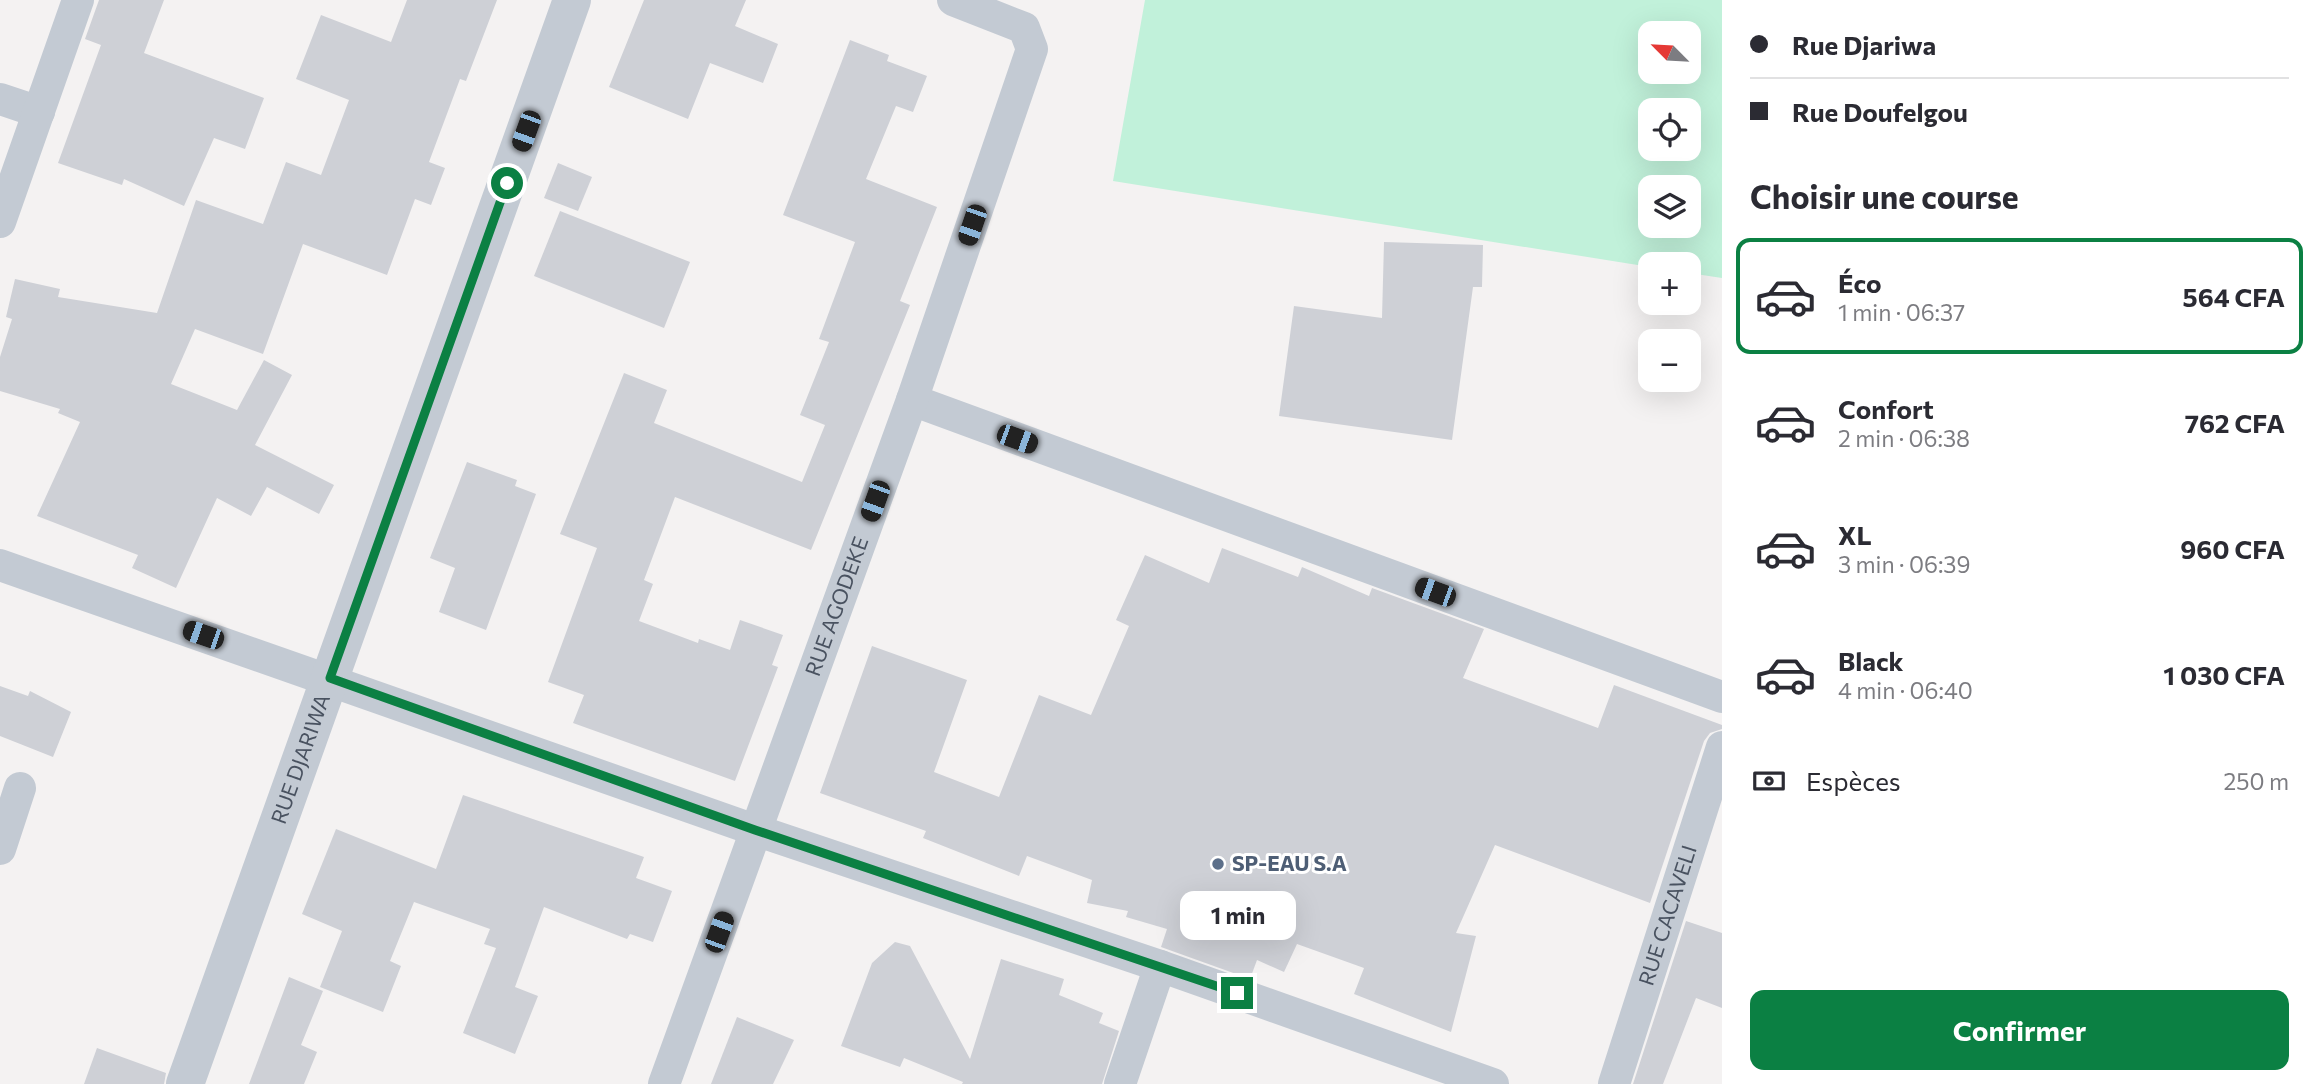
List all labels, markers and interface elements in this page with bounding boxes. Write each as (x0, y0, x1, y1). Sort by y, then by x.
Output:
north arrow (1638, 21, 1701, 84)
map controls (1638, 21, 1701, 392)
text: Rue Djariwa (1792, 29, 1936, 60)
text: Rue Doufelgou (1792, 96, 1968, 127)
button: locate (1638, 98, 1701, 161)
car (509, 108, 544, 154)
route start (491, 167, 523, 199)
button: layers (1638, 175, 1701, 238)
text: Choisir une course (1750, 176, 2019, 216)
car (956, 202, 989, 248)
button: + (1638, 252, 1701, 315)
icon: car (1754, 265, 1817, 328)
text: Éco (1838, 267, 1882, 298)
text: 564 CFA (2182, 281, 2285, 312)
text: 1 min · 06:37 (1838, 298, 1965, 326)
button: − (1638, 329, 1701, 392)
icon: car (1754, 391, 1817, 454)
text: Confort (1838, 393, 1934, 424)
text: 762 CFA (2185, 407, 2285, 438)
car (994, 422, 1041, 456)
text: 2 min · 06:38 (1838, 424, 1970, 452)
car (858, 478, 893, 524)
icon: car (1754, 517, 1817, 580)
text: XL (1838, 519, 1872, 550)
street label: RUE AGODEKE (799, 533, 872, 679)
text: 960 CFA (2180, 533, 2285, 564)
text: 3 min · 06:39 (1838, 550, 1970, 578)
car (1412, 575, 1459, 609)
car (180, 618, 227, 652)
icon: car (1754, 643, 1817, 706)
text: Black (1838, 645, 1904, 676)
text: 1 030 CFA (2163, 659, 2285, 690)
text: 4 min · 06:40 (1838, 676, 1973, 704)
street label: RUE DJARIWA (265, 690, 334, 827)
icon: cash (1750, 762, 1788, 800)
text: Espèces (1806, 765, 1901, 796)
text: 250 m (2224, 767, 2289, 795)
street label: RUE CACAVELI (1632, 842, 1701, 988)
place label: SP-EAU S.A (1232, 850, 1347, 875)
marker: SP-EAU S.A (1210, 856, 1226, 872)
callout: 1 min (1179, 892, 1295, 940)
text: 1 min (1211, 901, 1265, 929)
car (702, 909, 737, 955)
route end (1221, 977, 1253, 1009)
button: Confirmer (1750, 990, 2289, 1070)

